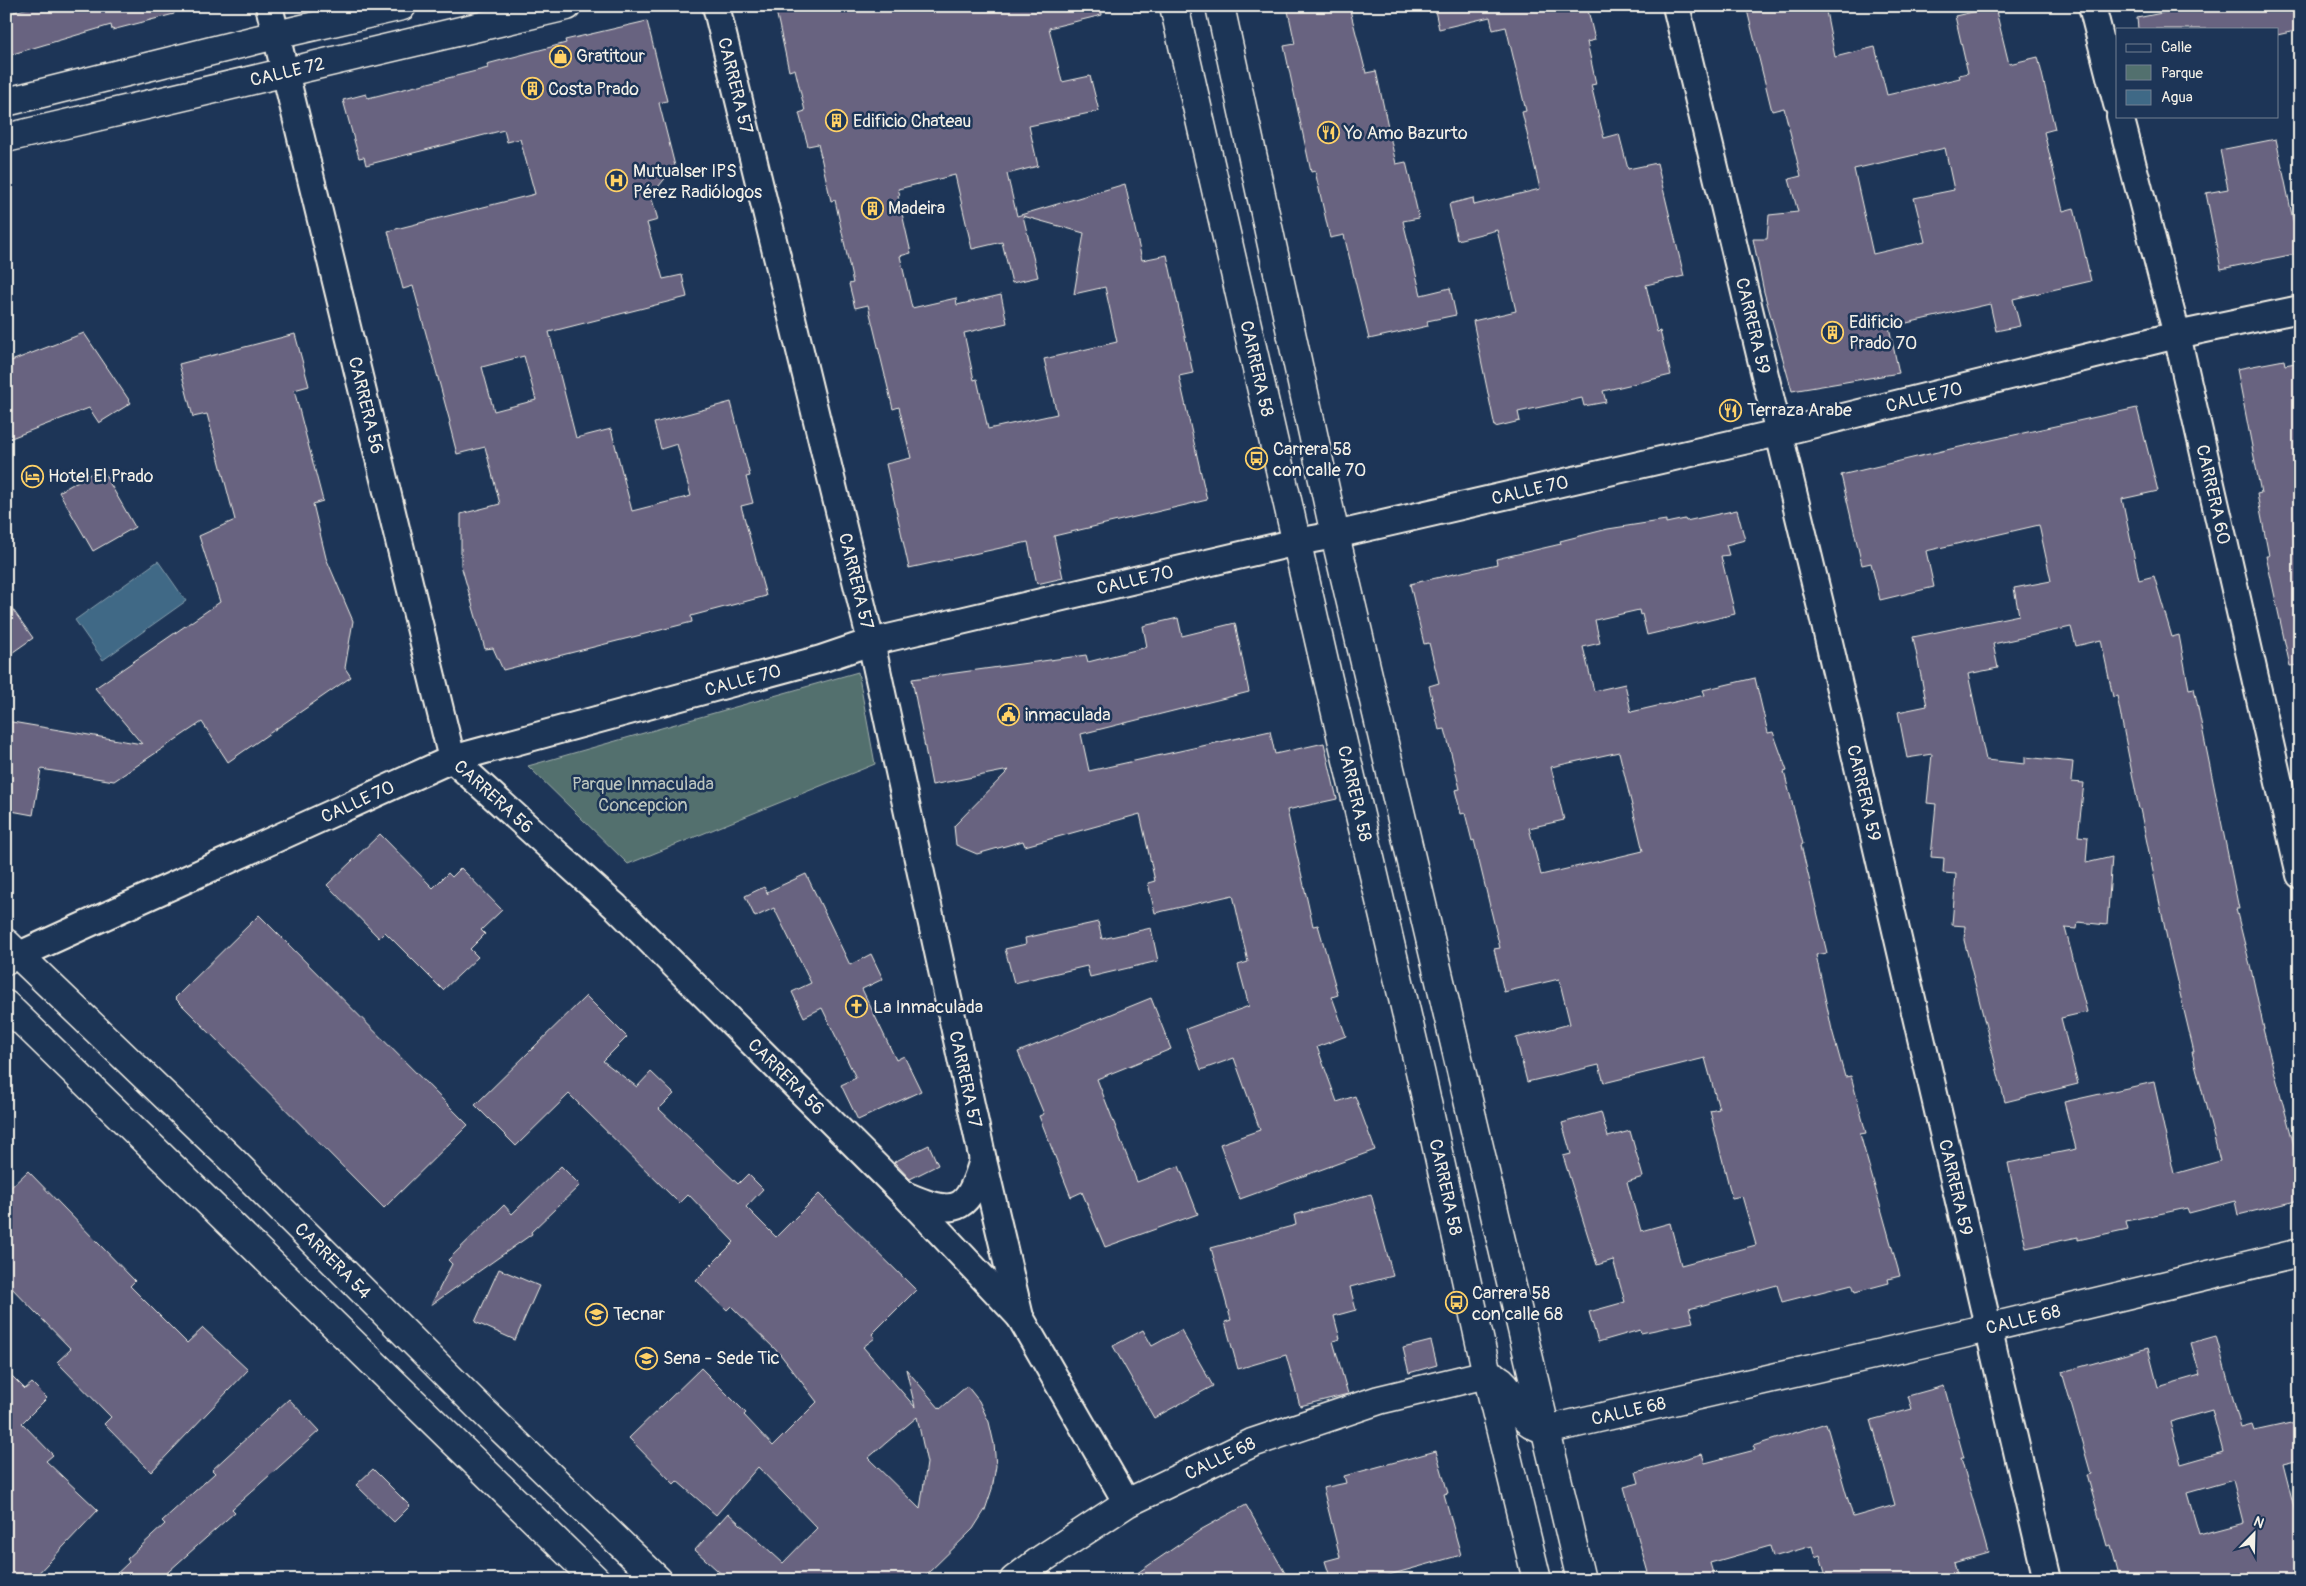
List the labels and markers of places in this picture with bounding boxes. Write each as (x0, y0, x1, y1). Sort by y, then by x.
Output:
shop icon: Gratitour (548, 44, 572, 68)
place label: Gratitour (576, 45, 646, 68)
building icon: Costa Prado (520, 77, 544, 101)
place label: Costa Prado (548, 78, 639, 101)
building icon: Edificio Chateau (825, 109, 849, 133)
place label: Edificio Chateau (853, 110, 971, 133)
restaurant icon: Yo Amo Bazurto (1316, 121, 1340, 145)
place label: Yo Amo Bazurto (1343, 122, 1468, 145)
place label: Mutualser IPS Pérez Radiólogos (633, 160, 762, 204)
hospital icon: Mutualser IPS Pérez Radiólogos (605, 169, 629, 193)
building icon: Madeira (860, 196, 884, 220)
place label: Madeira (888, 197, 945, 220)
place label: Edificio Prado 70 (1849, 311, 1917, 355)
building icon: Edificio Prado 70 (1821, 320, 1845, 344)
restaurant icon: Terraza Arabe (1719, 398, 1743, 422)
place label: Terraza Arabe (1747, 399, 1852, 422)
place label: Carrera 58 con calle 70 (1273, 438, 1366, 482)
bus stop icon: Carrera 58 con calle 70 (1245, 447, 1269, 471)
hotel icon: Hotel El Prado (20, 464, 44, 488)
place label: Hotel El Prado (48, 465, 154, 488)
public building icon: inmaculada (997, 703, 1021, 727)
place label: inmaculada (1025, 704, 1111, 727)
church icon: La Inmaculada (845, 995, 869, 1019)
place label: La Inmaculada (873, 996, 983, 1019)
place label: Carrera 58 con calle 68 (1472, 1282, 1563, 1326)
bus stop icon: Carrera 58 con calle 68 (1444, 1291, 1468, 1315)
school or university icon: Tecnar (585, 1302, 609, 1326)
place label: Tecnar (613, 1303, 665, 1326)
school or university icon: Sena - Sede Tic (635, 1346, 659, 1370)
place label: Sena - Sede Tic (663, 1347, 780, 1370)

